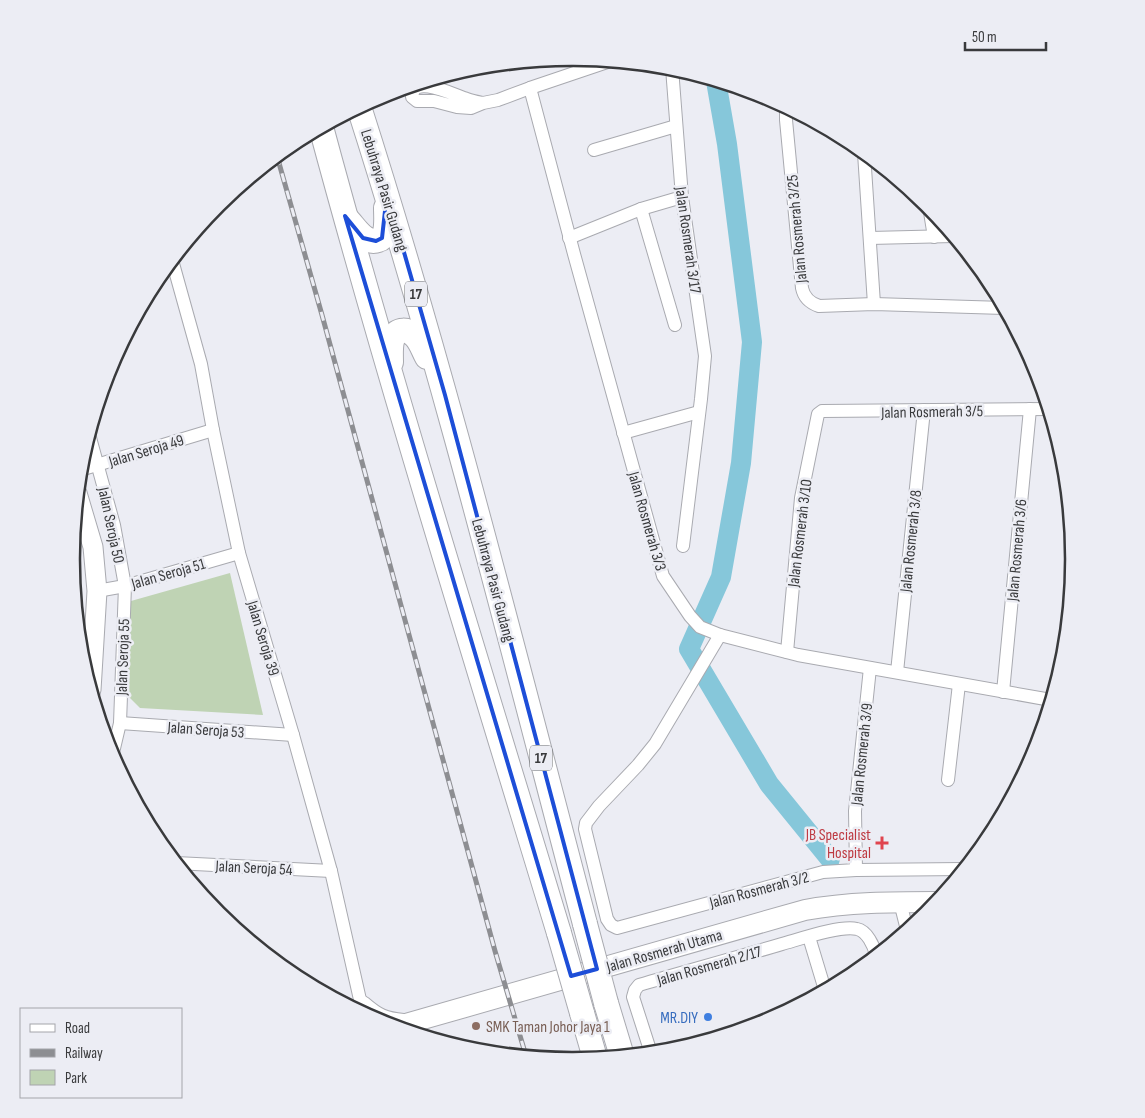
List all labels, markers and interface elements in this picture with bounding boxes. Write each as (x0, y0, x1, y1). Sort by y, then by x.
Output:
scale bar (965, 20, 1046, 52)
text: 50 m (972, 28, 997, 47)
street label: Lebuhraya Pasir Gudang (356, 127, 411, 254)
street label: Jalan Rosmerah 3/25 (783, 174, 812, 285)
street label: Jalan Rosmerah 3/17 (670, 185, 704, 295)
road number: 17 (405, 282, 427, 306)
street label: Jalan Rosmerah 3/5 (880, 402, 983, 423)
street label: Jalan Seroja 49 (106, 431, 186, 472)
street label: Jalan Rosmerah 3/3 (623, 469, 670, 573)
street label: Jalan Rosmerah 3/10 (784, 478, 817, 589)
street label: Jalan Seroja 50 (93, 485, 128, 565)
street label: Jalan Rosmerah 3/8 (897, 489, 926, 594)
street label: Jalan Rosmerah 3/6 (1003, 498, 1031, 603)
street label: Lebuhraya Pasir Gudang (467, 517, 518, 644)
street label: Jalan Seroja 51 (128, 555, 208, 594)
street label: Jalan Seroja 39 (242, 598, 283, 678)
street label: Jalan Seroja 55 (113, 618, 134, 697)
street label: Jalan Rosmerah 3/9 (848, 702, 877, 807)
street label: Jalan Seroja 53 (166, 718, 245, 743)
road number: 17 (530, 746, 552, 770)
place label: JB Specialist Hospital (805, 826, 871, 863)
marker: JB Specialist Hospital (875, 836, 889, 850)
street label: Jalan Seroja 54 (214, 857, 293, 880)
street label: Jalan Rosmerah 3/2 (707, 868, 811, 913)
street label: Jalan Rosmerah Utama (603, 926, 724, 977)
street label: Jalan Rosmerah 2/17 (654, 942, 764, 991)
legend (20, 1008, 182, 1098)
place label: MR.DIY (660, 1009, 698, 1028)
marker: MR.DIY (702, 1011, 714, 1023)
place label: SMK Taman Johor Jaya 1 (486, 1018, 610, 1037)
text: Road (65, 1019, 90, 1038)
marker: SMK Taman Johor Jaya 1 (470, 1020, 482, 1032)
text: Railway (65, 1044, 103, 1063)
text: Park (65, 1069, 87, 1088)

